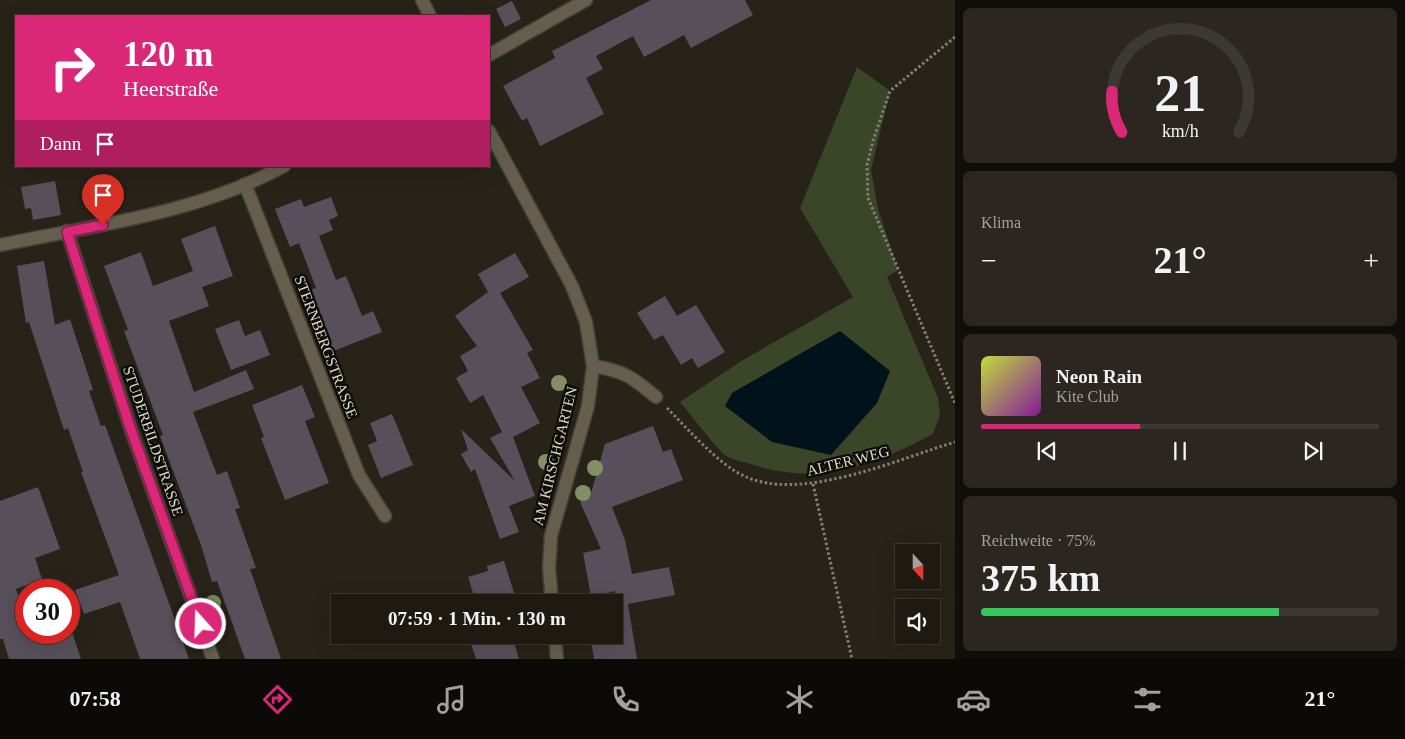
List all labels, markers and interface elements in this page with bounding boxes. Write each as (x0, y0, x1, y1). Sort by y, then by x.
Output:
icon: right (40, 35, 105, 100)
text: 120 m (123, 35, 213, 74)
text: 21 (1154, 65, 1206, 122)
text: Heerstraße (123, 76, 218, 101)
text: km/h (1162, 121, 1198, 141)
icon: arrive (91, 130, 119, 158)
text: Dann (40, 133, 81, 154)
pin (82, 174, 124, 225)
icon: arrive (89, 181, 117, 209)
text: Klima (981, 214, 1021, 231)
text: 21° (1153, 239, 1207, 281)
text: − (981, 245, 997, 276)
text: + (1363, 245, 1379, 276)
street label: STERNBERGSTRASSE (291, 273, 361, 421)
street label: STUDERBILDSTRASSE (120, 364, 186, 518)
text: Neon Rain (1056, 366, 1142, 387)
street label: AM KIRSCHGARTEN (530, 385, 580, 527)
text: Kite Club (1056, 388, 1119, 405)
icon: previous (1033, 437, 1061, 465)
icon: pause (1166, 437, 1194, 465)
icon: next (1299, 437, 1327, 465)
street label: ALTER WEG (805, 443, 891, 479)
text: Reichweite · 75% (981, 532, 1096, 549)
north arrow (895, 544, 940, 589)
map controls (895, 544, 940, 644)
text: 375 km (981, 557, 1100, 599)
speed limit sign: 30 (15, 579, 80, 644)
position arrow (174, 597, 226, 649)
button: sound (895, 599, 940, 644)
text: 07:59 · 1 Min. · 130 m (388, 608, 566, 629)
icon: directions (260, 682, 295, 717)
icon: music (434, 682, 469, 717)
icon: phone (608, 682, 643, 717)
icon: climate (782, 682, 817, 717)
icon: car (956, 682, 991, 717)
icon: filters (1130, 682, 1165, 717)
text: 07:58 (70, 686, 121, 711)
text: 21° (1305, 686, 1335, 711)

